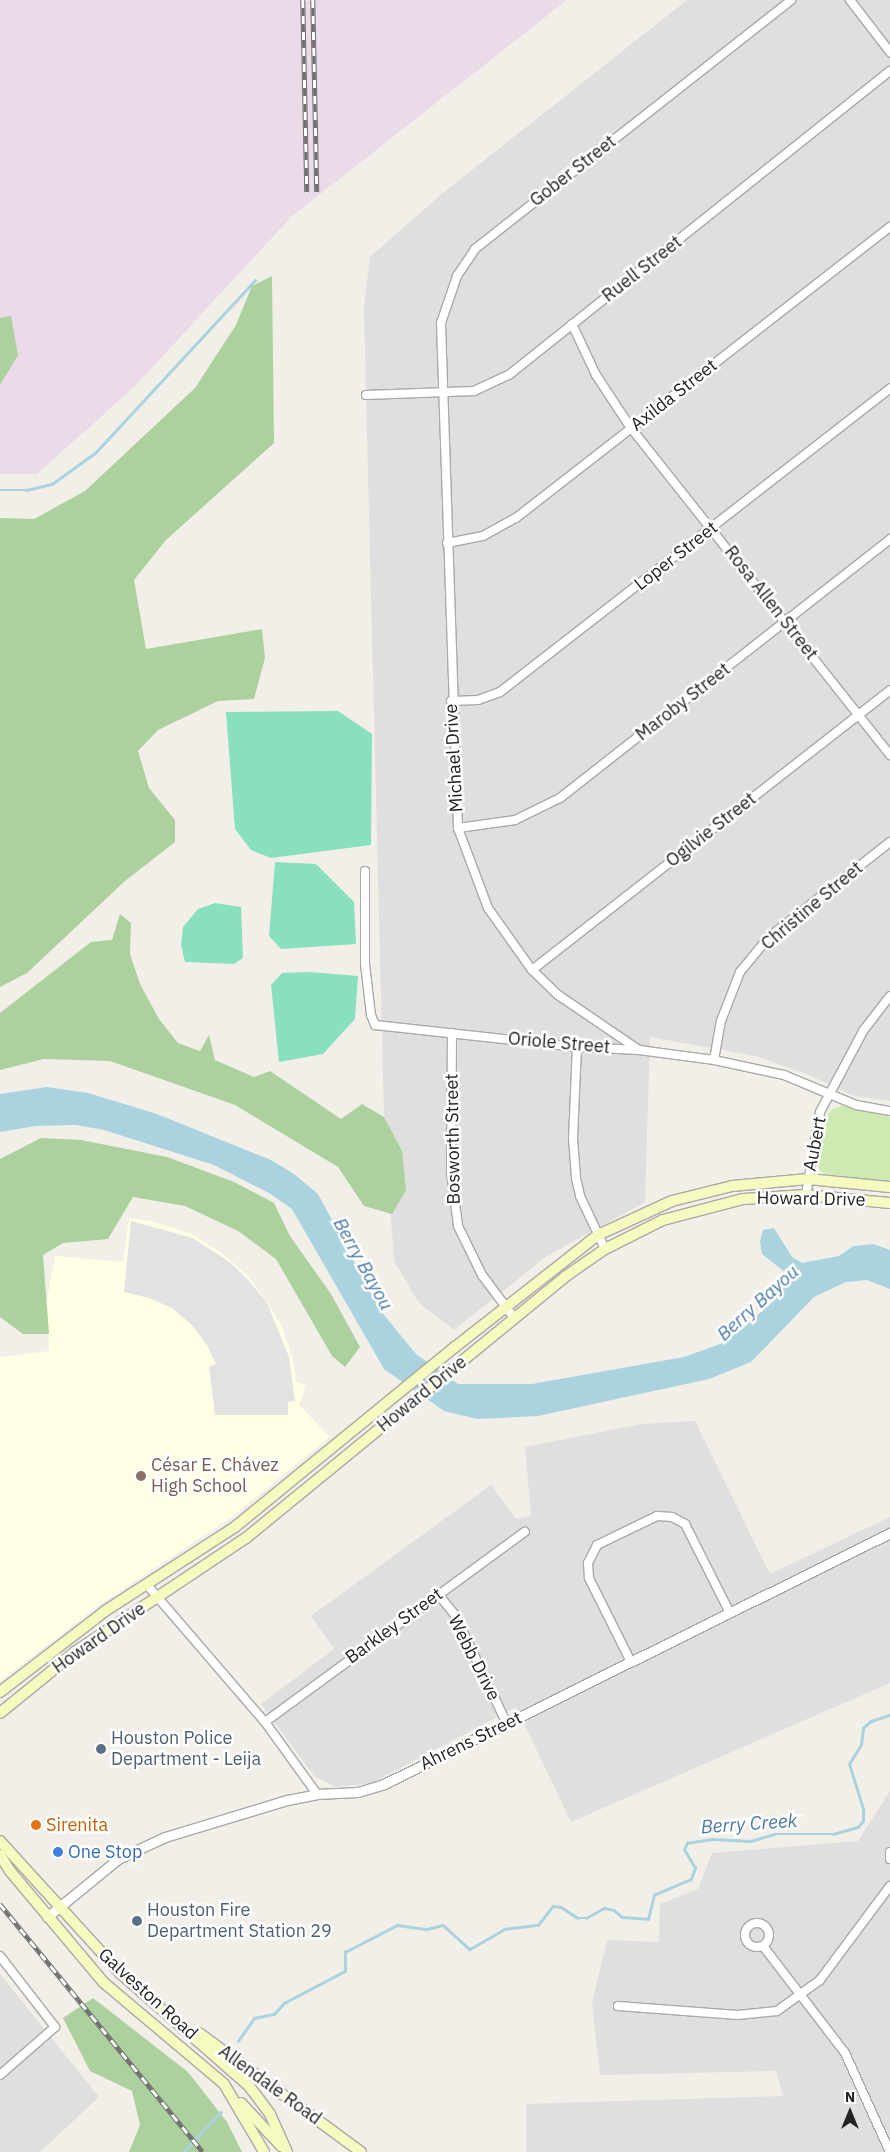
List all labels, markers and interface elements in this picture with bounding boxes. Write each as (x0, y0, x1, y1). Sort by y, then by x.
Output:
street label: Gober Street (526, 131, 620, 211)
street label: Ruell Street (598, 231, 686, 307)
street label: Axilda Street (626, 355, 722, 435)
street label: Loper Street (630, 517, 722, 595)
street label: Rosa Allen Street (720, 542, 822, 664)
street label: Maroby Street (632, 658, 734, 746)
street label: Michael Drive (440, 703, 468, 813)
street label: Ogilvie Street (662, 788, 760, 872)
street label: Christine Street (757, 857, 867, 955)
street label: Oriole Street (507, 1028, 611, 1058)
street label: Bosworth Street (441, 1073, 465, 1205)
street label: Aubert (799, 1115, 831, 1173)
street label: Howard Drive (756, 1187, 866, 1211)
water label: Berry Bayou (328, 1214, 398, 1314)
water label: Berry Bayou (712, 1260, 804, 1346)
street label: Howard Drive (373, 1351, 471, 1437)
place label: César E. Chávez High School (151, 1455, 279, 1498)
marker: César E. Chávez High School (135, 1470, 147, 1482)
street label: Barkley Street (341, 1584, 447, 1668)
street label: Howard Drive (48, 1598, 150, 1678)
street label: Webb Drive (443, 1612, 505, 1704)
street label: Ahrens Street (416, 1707, 526, 1775)
place label: Houston Police Department - Leija (111, 1728, 261, 1770)
marker: Houston Police Department - Leija (95, 1743, 107, 1755)
water label: Berry Creek (700, 1809, 798, 1839)
place label: Sirenita (46, 1814, 108, 1836)
marker: Sirenita (30, 1819, 42, 1831)
place label: One Stop (68, 1841, 142, 1863)
marker: One Stop (52, 1846, 64, 1858)
place label: Houston Fire Department Station 29 (147, 1900, 332, 1942)
marker: Houston Fire Department Station 29 (131, 1915, 143, 1927)
street label: Galveston Road (94, 1944, 202, 2044)
street label: Allendale Road (214, 2040, 326, 2130)
north arrow (825, 2087, 875, 2137)
text: N (845, 2088, 855, 2106)

